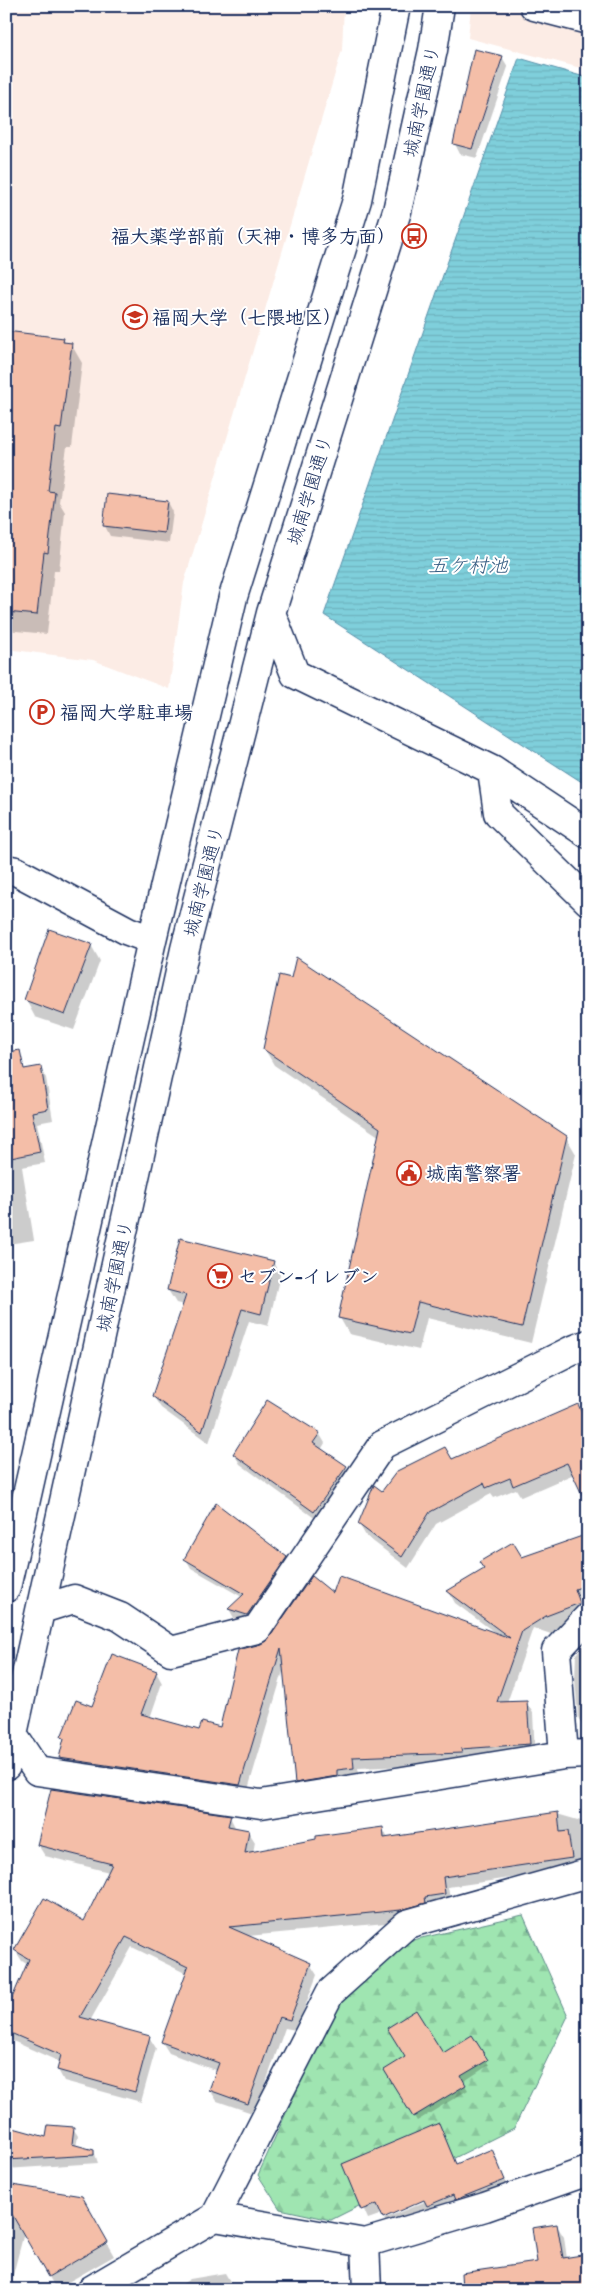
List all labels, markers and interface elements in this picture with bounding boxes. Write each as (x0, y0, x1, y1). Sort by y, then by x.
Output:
street label: 城南学園通り (396, 43, 446, 159)
place label: 福大薬学部前（天神・博多方面） (111, 223, 396, 249)
bus stop icon: 福大薬学部前（天神・博多方面） (401, 223, 427, 249)
school or university icon: 福岡大学（七隈地区） (122, 304, 148, 330)
place label: 福岡大学（七隈地区） (152, 304, 342, 330)
street label: 城南学園通り (280, 432, 338, 548)
water label: 五ケ村池 (428, 551, 509, 578)
parking icon: 福岡大学駐車場 (29, 699, 55, 725)
place label: 福岡大学駐車場 (60, 699, 193, 725)
street label: 城南学園通り (177, 823, 229, 939)
public building icon: 城南警察署 (396, 1160, 422, 1186)
place label: 城南警察署 (426, 1160, 521, 1186)
street label: 城南学園通り (89, 1218, 139, 1334)
supermarket icon: セブン-イレブン (207, 1263, 233, 1289)
place label: セブン-イレブン (238, 1263, 379, 1289)

